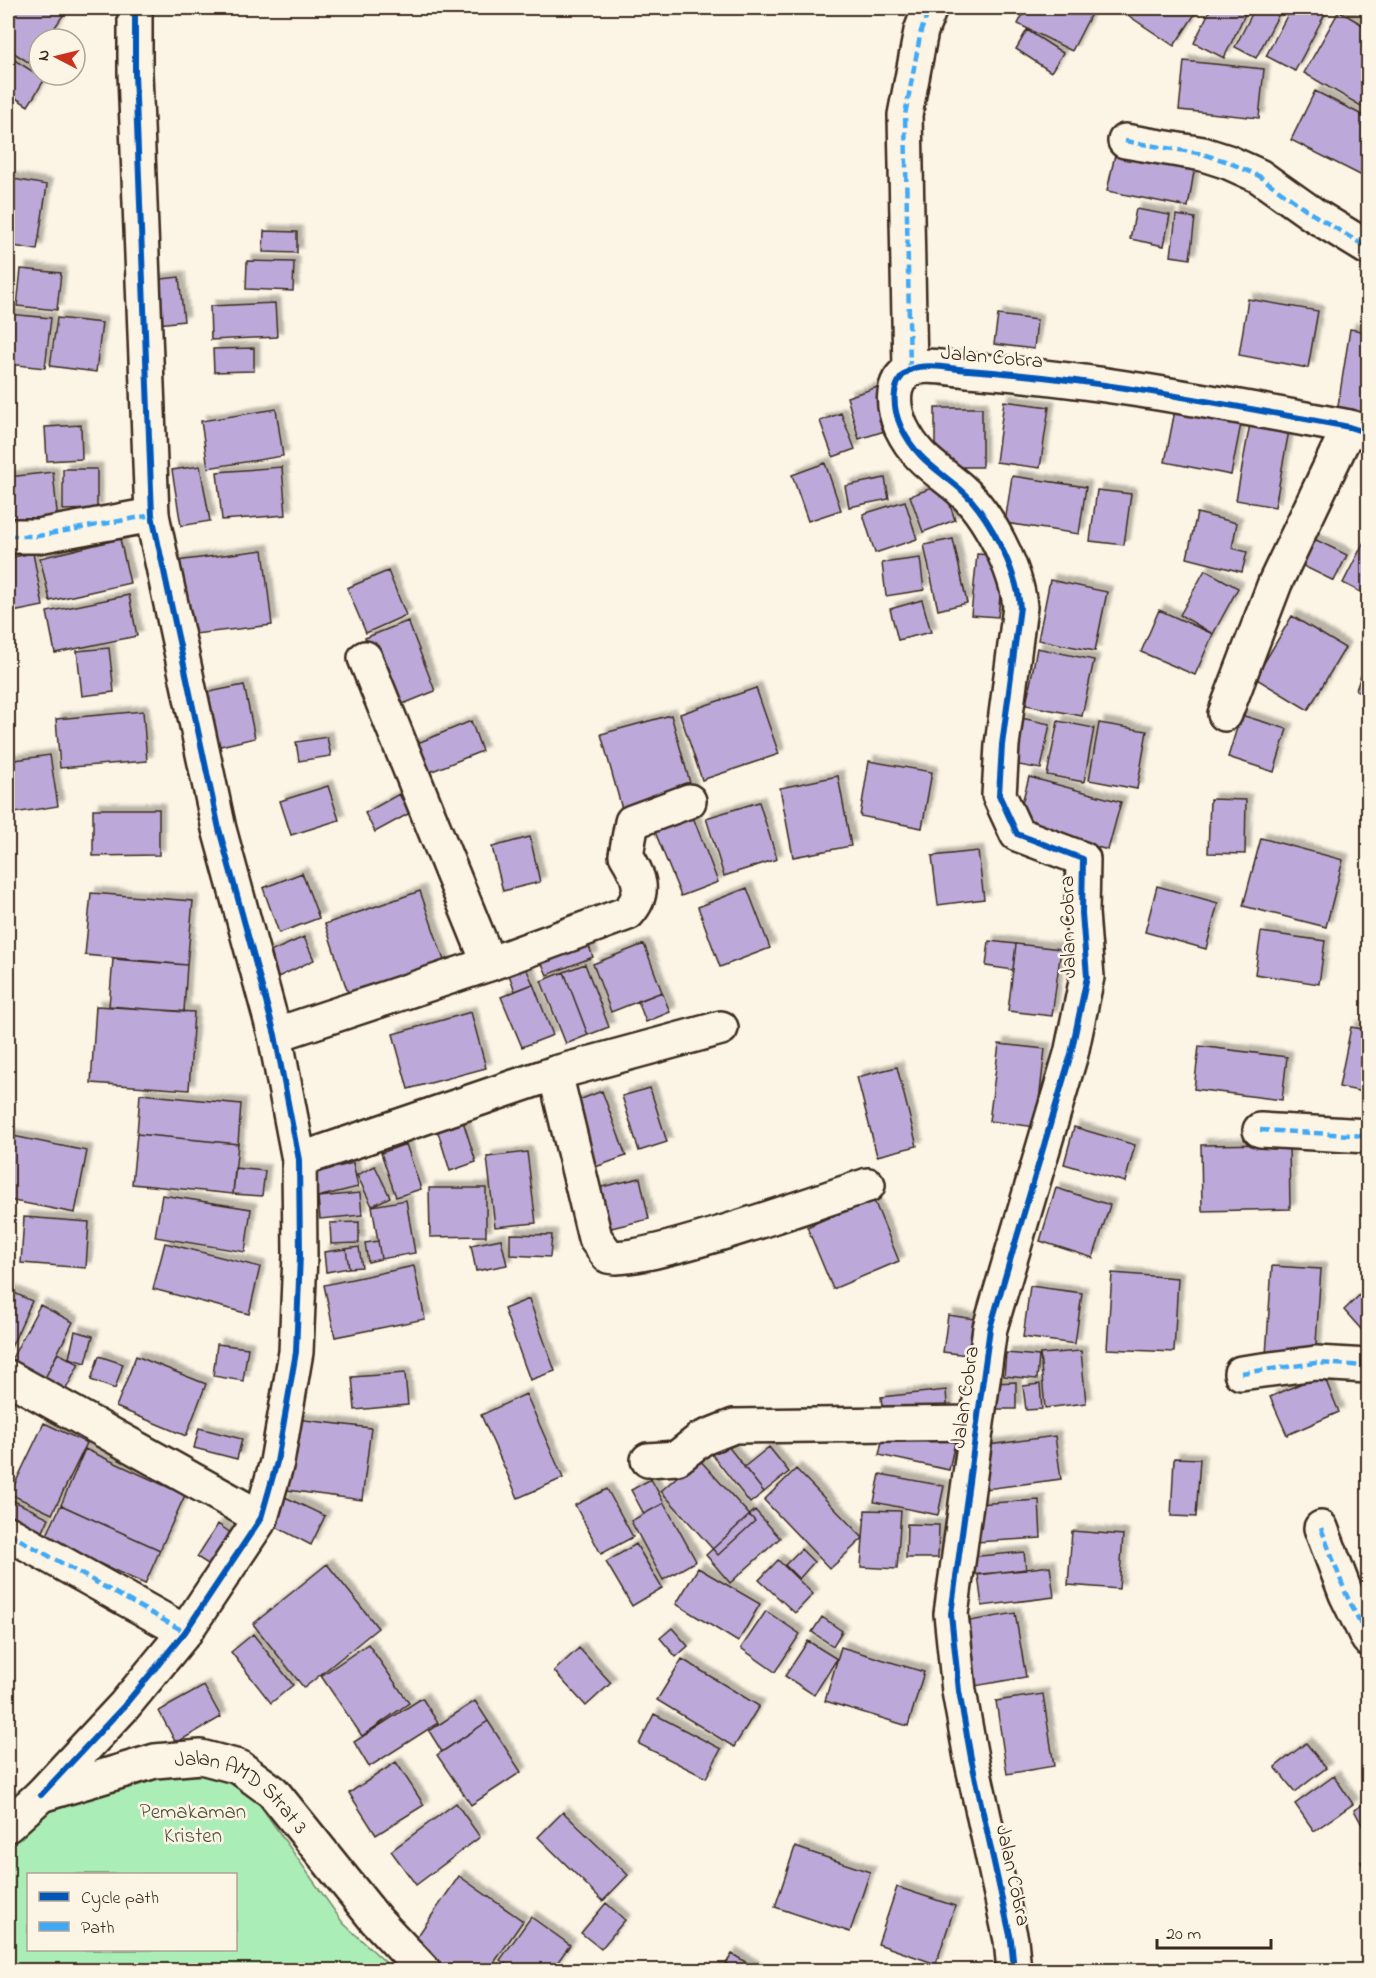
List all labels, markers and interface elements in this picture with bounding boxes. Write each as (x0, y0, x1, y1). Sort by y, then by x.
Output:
north arrow (27, 27, 87, 87)
text: N (32, 48, 57, 62)
street label: Jalan Cobra (939, 339, 1044, 377)
street label: Jalan Cobra (1053, 875, 1085, 979)
street label: Jalan Cobra (944, 1344, 988, 1450)
street label: Jalan AMD Strat 3 (173, 1744, 314, 1841)
park label: Pemakaman Kristen (140, 1798, 246, 1852)
street label: Jalan Cobra (987, 1822, 1037, 1929)
legend (27, 1873, 237, 1951)
text: Cycle path (81, 1886, 159, 1912)
scale bar (1157, 1912, 1271, 1950)
text: Path (81, 1916, 115, 1942)
text: 20 m (1166, 1922, 1201, 1948)

